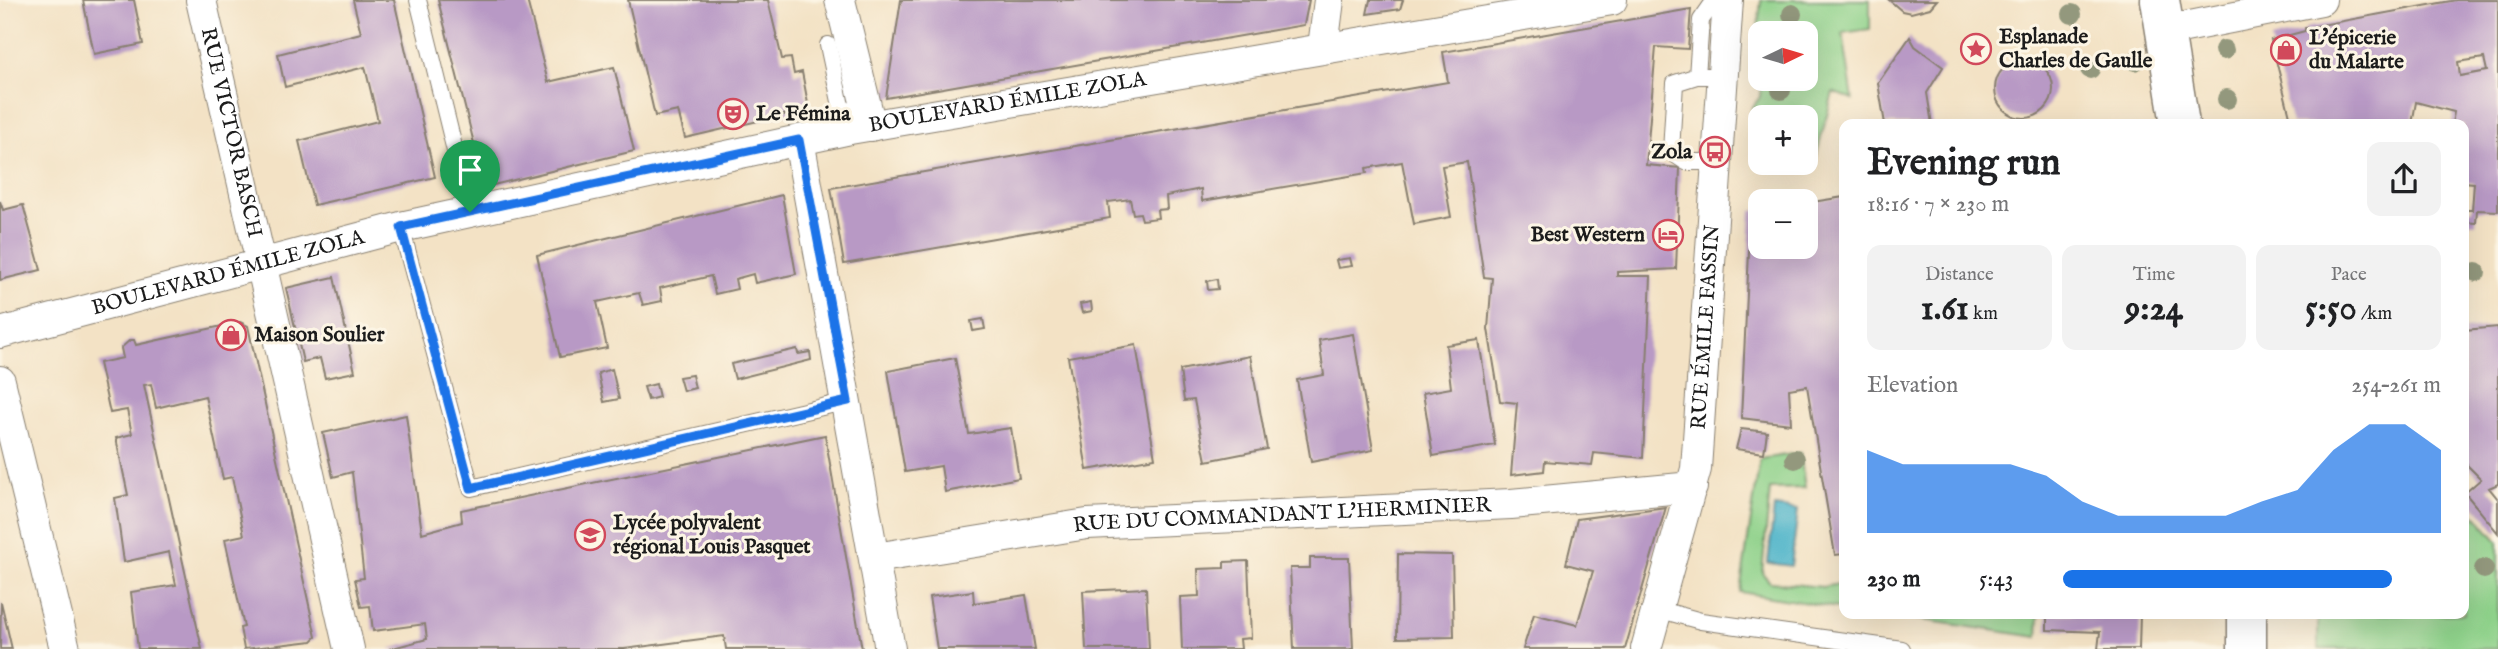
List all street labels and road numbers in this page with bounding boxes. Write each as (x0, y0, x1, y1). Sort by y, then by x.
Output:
street label: RUE VICTOR BASCH (194, 25, 268, 240)
street label: BOULEVARD ÉMILE ZOLA (867, 65, 1149, 139)
street label: BOULEVARD ÉMILE ZOLA (89, 224, 368, 322)
street label: RUE ÉMILE FASSIN (1685, 224, 1726, 430)
street label: RUE DU COMMANDANT L'HERMINIER (1071, 491, 1493, 540)

